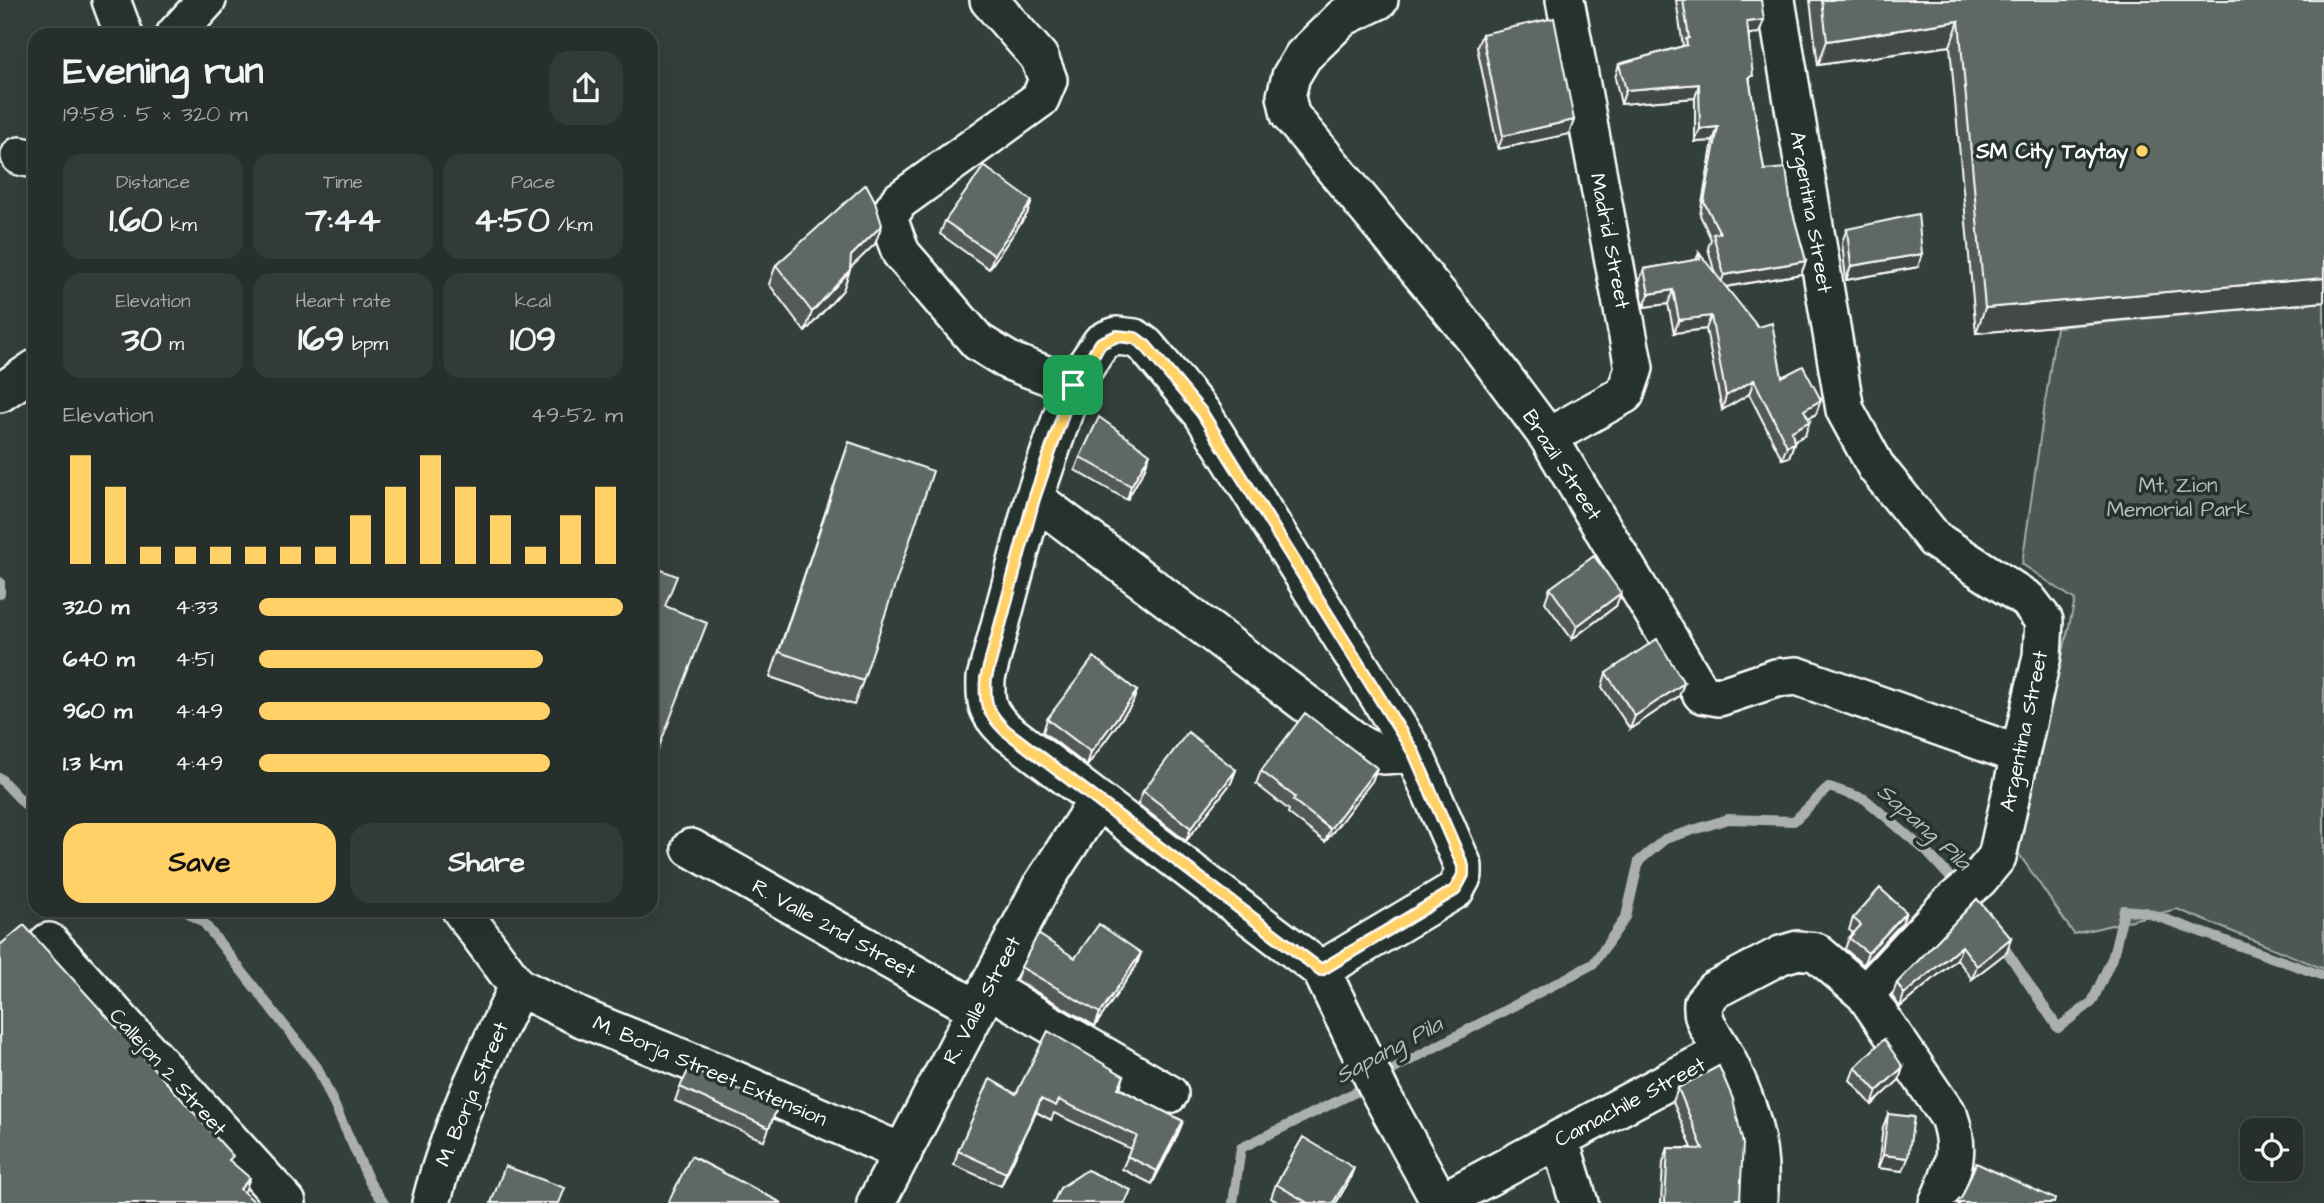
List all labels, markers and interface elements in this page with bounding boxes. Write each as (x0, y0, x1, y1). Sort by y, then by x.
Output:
text: Evening run (63, 46, 264, 98)
button: share (549, 51, 623, 125)
text: 19:58 · 5 × 320 m (63, 98, 248, 130)
street label: Argentina Street (1781, 129, 1840, 296)
place label: SM City Taytay (1975, 137, 2128, 169)
marker: SM City Taytay (2134, 143, 2150, 159)
text: Distance (116, 169, 190, 196)
text: Time (323, 169, 363, 196)
text: Pace (511, 169, 555, 196)
street label: Madrid Street (1583, 171, 1637, 312)
text: 1.60 (109, 196, 163, 245)
text: 7:44 (305, 196, 381, 245)
text: 4:50 (473, 196, 550, 245)
text: km (163, 212, 197, 239)
text: /km (550, 212, 593, 239)
text: Elevation (116, 288, 190, 315)
text: Heart rate (295, 288, 391, 315)
text: kcal (515, 288, 551, 315)
text: 30 (122, 315, 162, 364)
text: 169 (298, 315, 344, 364)
text: 109 (510, 315, 556, 364)
text: m (162, 331, 184, 358)
text: bpm (344, 331, 388, 358)
pin (1043, 355, 1103, 415)
icon: arrive (1054, 366, 1092, 404)
text: Elevation (63, 399, 154, 431)
text: 49–52 m (531, 399, 623, 431)
street label: Brazil Street (1515, 404, 1609, 527)
park label: Mt. Zion Memorial Park (2107, 471, 2249, 524)
text: 320 m (63, 591, 129, 623)
text: 4:33 (175, 591, 218, 623)
text: 640 m (63, 643, 135, 675)
text: 4:51 (175, 643, 214, 675)
street label: Argentina Street (1993, 647, 2057, 815)
text: 960 m (63, 695, 132, 727)
text: 4:49 (175, 695, 223, 727)
text: 1.3 km (63, 747, 122, 779)
text: 4:49 (175, 747, 223, 779)
water label: Sapang Pila (1869, 776, 1979, 880)
button: Save (63, 823, 336, 903)
button: Share (350, 823, 623, 903)
street label: R. Valle 2nd Street (747, 872, 922, 986)
street label: R. Valle Street (936, 930, 1028, 1069)
street label: Callejon 2 Street (103, 1002, 234, 1143)
street label: M. Borja Street Extension (588, 1008, 832, 1134)
water label: Sapang Pila (1330, 1008, 1450, 1092)
street label: M. Borja Street (428, 1017, 516, 1171)
street label: Camachile Street (1549, 1050, 1711, 1154)
map controls (2240, 1118, 2303, 1181)
button: locate (2240, 1118, 2303, 1181)

